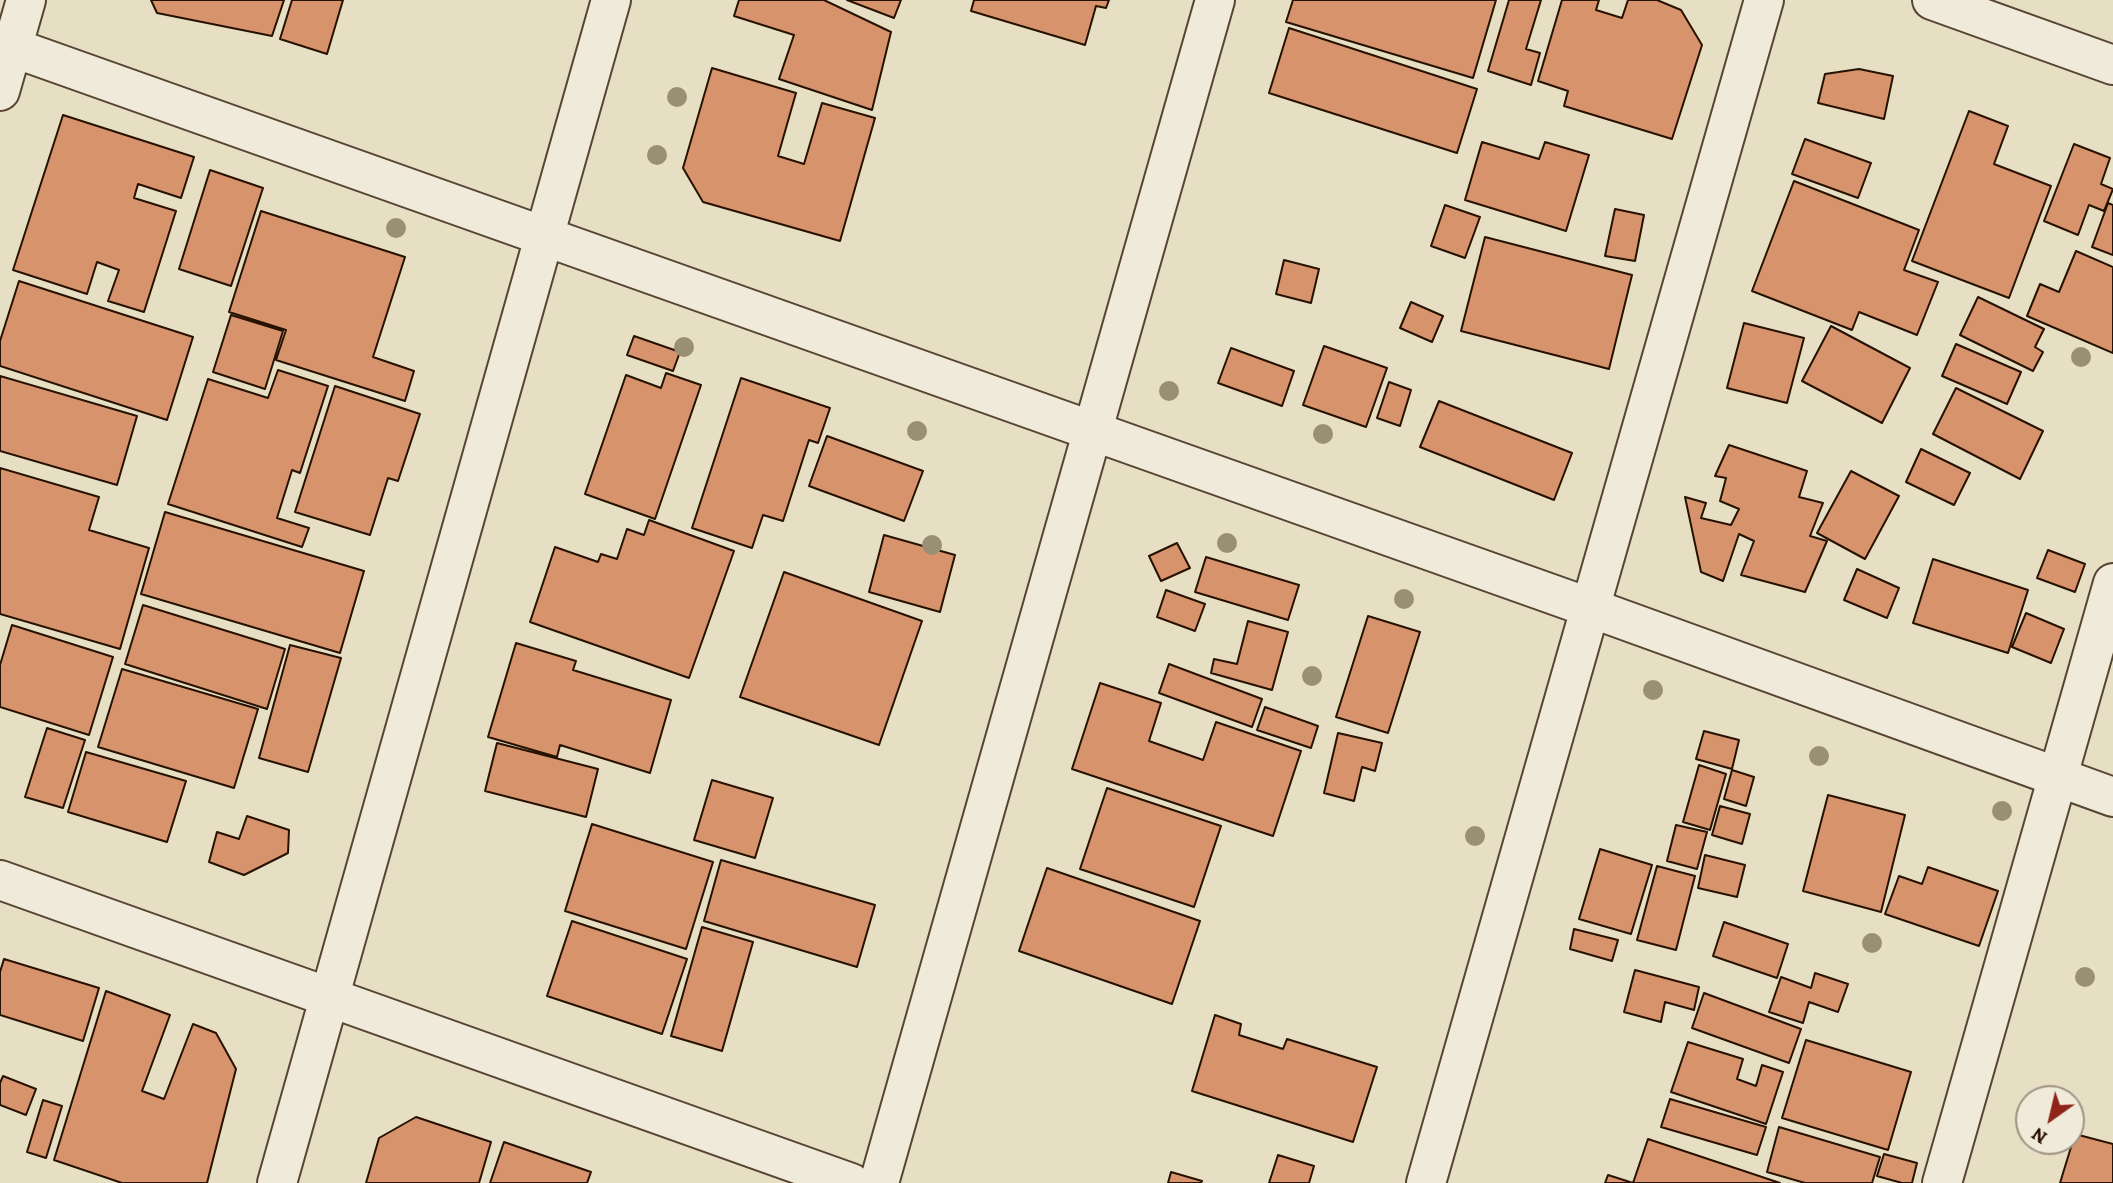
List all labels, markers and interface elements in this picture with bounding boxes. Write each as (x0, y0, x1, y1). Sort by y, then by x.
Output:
north arrow (2015, 1085, 2085, 1155)
text: N (2026, 1121, 2052, 1150)

